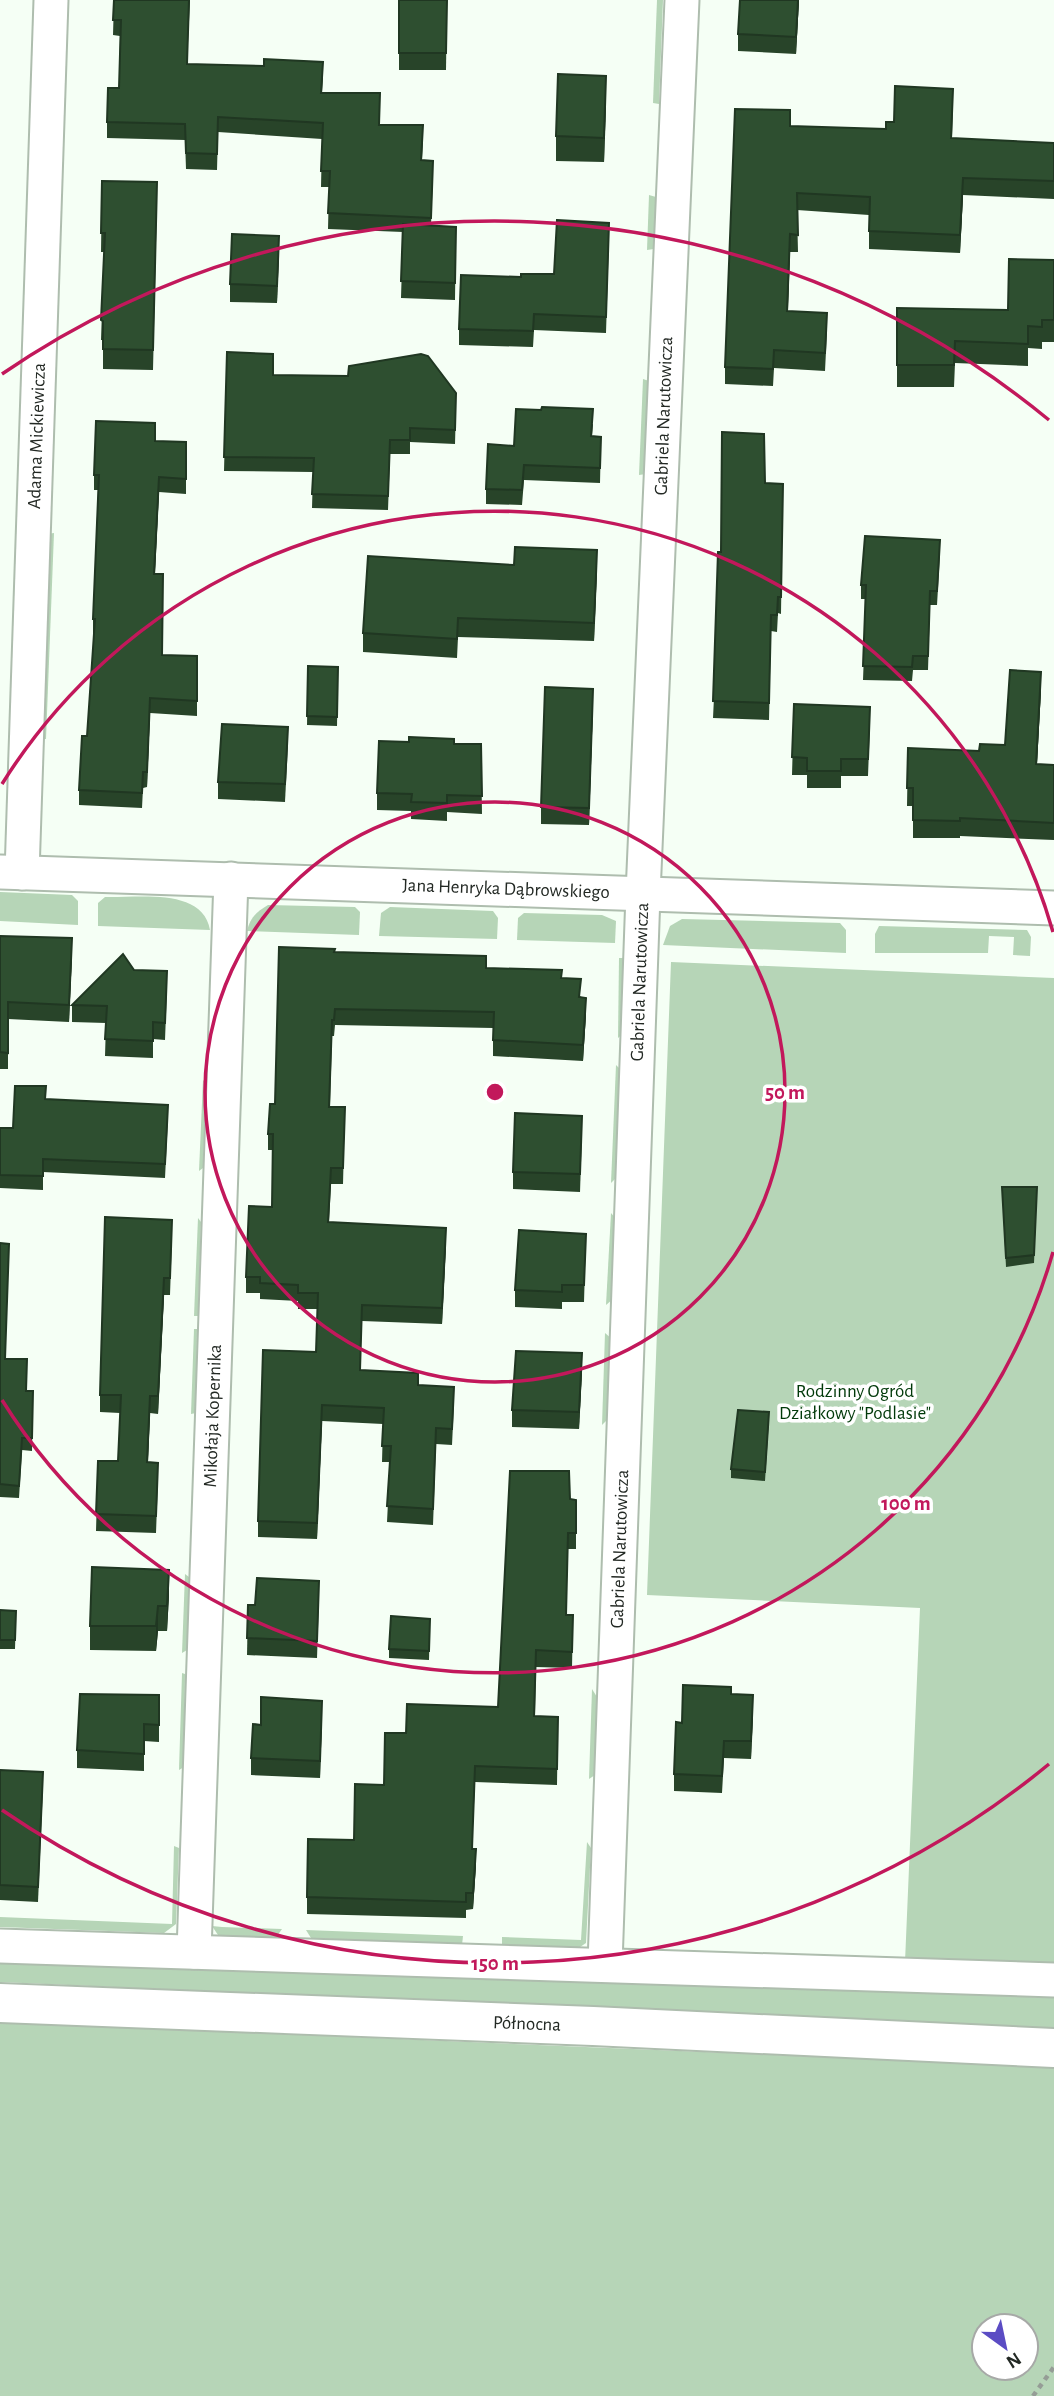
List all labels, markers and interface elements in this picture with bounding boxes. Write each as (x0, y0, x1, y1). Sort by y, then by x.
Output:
street label: Gabriela Narutowicza (652, 336, 676, 496)
street label: Adama Mickiewicza (25, 362, 49, 510)
street label: Jana Henryka Dąbrowskiego (402, 876, 610, 902)
street label: Gabriela Narutowicza (628, 902, 652, 1062)
centre of rings (483, 1080, 507, 1104)
text: 50 m (765, 1082, 805, 1103)
street label: Mikołaja Kopernika (201, 1344, 225, 1488)
park label: Rodzinny Ogród Działkowy "Podlasie" (779, 1382, 931, 1423)
street label: Gabriela Narutowicza (608, 1469, 632, 1629)
text: 100 m (881, 1493, 931, 1514)
text: 150 m (471, 1953, 519, 1974)
street label: Północna (493, 2013, 562, 2035)
north arrow (970, 2312, 1040, 2382)
text: N (1003, 2348, 1024, 2372)

